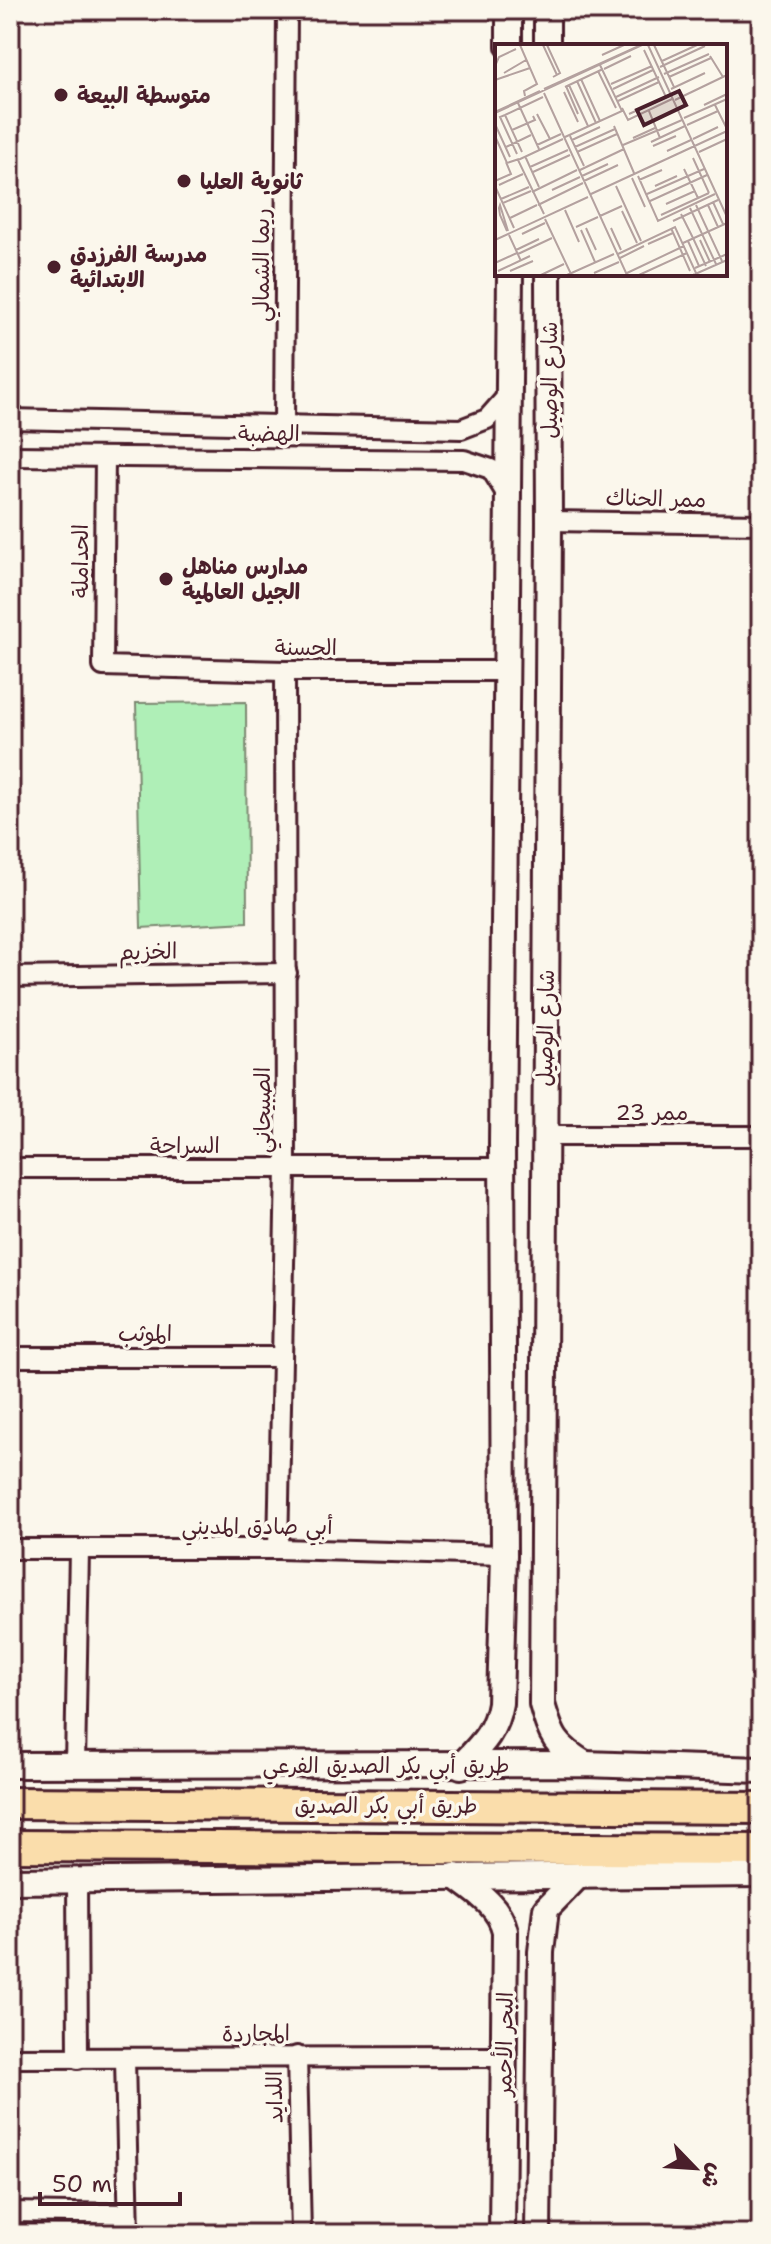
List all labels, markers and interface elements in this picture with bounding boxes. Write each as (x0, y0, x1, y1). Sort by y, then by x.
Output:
inset map (495, 44, 727, 276)
place label: متوسطة البيعة (77, 81, 211, 110)
marker: متوسطة البيعة (52, 86, 70, 104)
place label: ثانوية العليا (200, 167, 304, 196)
marker: ثانوية العليا (175, 172, 193, 190)
street label: ريما الشمالي (247, 208, 281, 322)
place label: مدرسة الفرزدق الابتدائية (70, 240, 207, 294)
marker: مدرسة الفرزدق الابتدائية (45, 258, 63, 276)
street label: شارع الوصيل (535, 321, 565, 439)
street label: الهضبة (238, 419, 300, 448)
street label: ممر الحناك (605, 483, 707, 514)
street label: الحداملة (66, 524, 95, 598)
place label: مدارس مناهل الجيل العالمية (182, 552, 308, 606)
marker: مدارس مناهل الجيل العالمية (157, 570, 175, 588)
street label: الحسنة (275, 633, 337, 662)
street label: الخزيم (119, 936, 177, 969)
street label: شارع الوصيل (530, 969, 562, 1087)
street label: الصبيحاني (248, 1067, 282, 1153)
street label: ممر 23 (616, 1098, 688, 1127)
street label: السراحة (150, 1131, 220, 1160)
street label: الموثب (118, 1319, 172, 1348)
street label: أبي صادق المديني (181, 1512, 333, 1546)
street label: طريق أبي بكر الصديق الفرعي (263, 1751, 509, 1785)
street label: طريق أبي بكر الصديق (294, 1791, 478, 1825)
street label: البحر الأحمر (488, 1992, 520, 2098)
street label: المجاردة (222, 2018, 290, 2049)
street label: اللدايد (260, 2070, 289, 2124)
north arrow (655, 2128, 735, 2208)
scale bar (40, 2156, 180, 2206)
text: ش (694, 2159, 731, 2193)
text: 50 m (52, 2168, 112, 2200)

